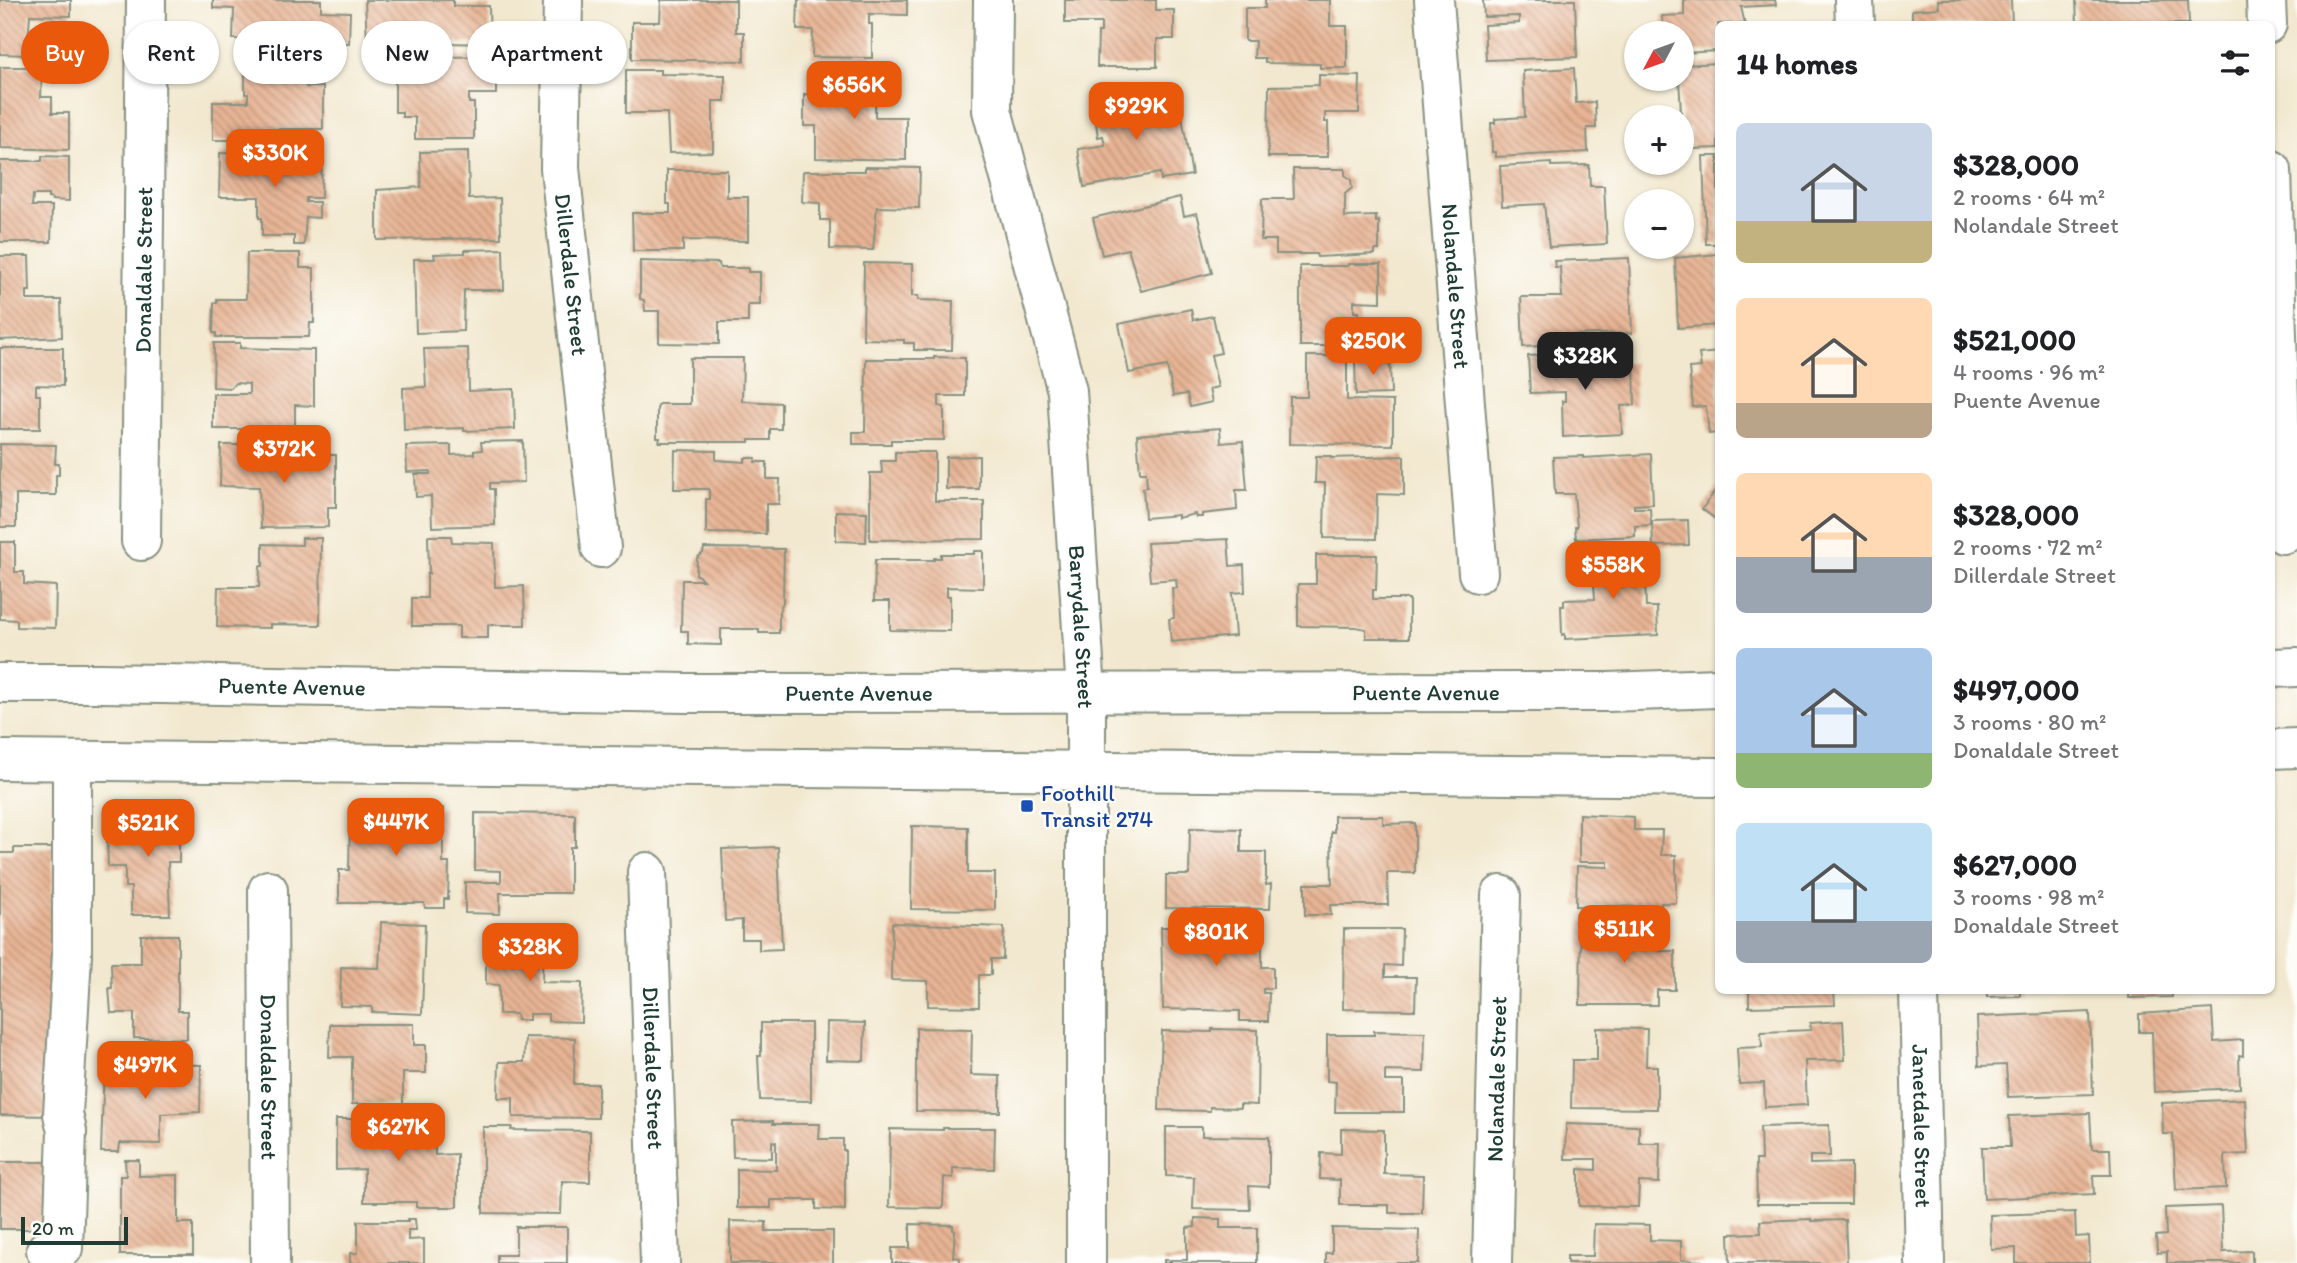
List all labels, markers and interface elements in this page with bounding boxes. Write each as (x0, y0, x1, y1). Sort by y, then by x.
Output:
chip: Buy (21, 21, 109, 84)
chip: Rent (123, 21, 219, 84)
chip: Filters (233, 21, 347, 84)
chip: New (361, 21, 453, 84)
chip: Apartment (467, 21, 627, 84)
north arrow (1624, 21, 1694, 91)
map controls (1624, 21, 1694, 259)
icon: filters (2216, 44, 2254, 82)
text: 14 homes (1736, 45, 1858, 82)
pin: $656K (805, 61, 903, 121)
text: $656K (823, 70, 885, 98)
pin: $929K (1087, 82, 1185, 142)
text: $929K (1105, 91, 1167, 119)
button: + (1624, 105, 1694, 175)
pin: $330K (226, 130, 324, 189)
text: $330K (242, 138, 308, 166)
text: $328,000 (1953, 146, 2079, 183)
icon: home (1792, 151, 1876, 235)
text: 2 rooms · 64 m² (1953, 183, 2105, 211)
street label: Donaldale Street (129, 187, 158, 353)
button: − (1624, 189, 1694, 259)
street label: Dillerdale Street (549, 192, 594, 357)
street label: Nolandale Street (1436, 202, 1476, 370)
text: Nolandale Street (1953, 211, 2119, 239)
pin: $250K (1324, 318, 1422, 377)
text: $521,000 (1953, 321, 2076, 358)
text: $250K (1341, 326, 1405, 354)
icon: home (1792, 326, 1876, 410)
pin: $328K (1536, 332, 1634, 392)
text: $328K (1553, 341, 1617, 369)
text: 4 rooms · 96 m² (1953, 358, 2105, 386)
text: Puente Avenue (1953, 386, 2101, 414)
pin: $372K (235, 426, 333, 485)
text: $372K (253, 434, 315, 462)
text: $328,000 (1953, 496, 2079, 533)
icon: home (1792, 501, 1876, 585)
text: 2 rooms · 72 m² (1953, 533, 2103, 561)
pin: $558K (1564, 542, 1662, 601)
street label: Barrydale Street (1063, 544, 1100, 709)
text: $558K (1581, 550, 1645, 578)
text: Dillerdale Street (1953, 561, 2116, 589)
street label: Puente Avenue (218, 671, 366, 702)
text: $497,000 (1953, 671, 2079, 708)
icon: home (1792, 676, 1876, 760)
street label: Puente Avenue (1352, 678, 1500, 706)
street label: Puente Avenue (785, 679, 933, 707)
text: 3 rooms · 80 m² (1953, 708, 2107, 736)
text: Donaldale Street (1953, 736, 2119, 764)
place label: Foothill Transit 274 (1041, 779, 1153, 833)
pin: $447K (347, 798, 445, 858)
marker: Foothill Transit 274 (1019, 798, 1035, 814)
pin: $521K (99, 800, 197, 859)
text: $447K (363, 807, 429, 835)
text: $521K (117, 808, 179, 836)
text: $627,000 (1953, 846, 2077, 883)
icon: home (1792, 851, 1876, 935)
text: 3 rooms · 98 m² (1953, 883, 2104, 911)
pin: $511K (1575, 906, 1673, 965)
pin: $801K (1167, 908, 1265, 968)
text: Donaldale Street (1953, 911, 2119, 939)
text: $511K (1594, 914, 1654, 942)
text: $801K (1184, 917, 1248, 945)
pin: $328K (481, 923, 579, 983)
text: $328K (498, 932, 562, 960)
street label: Dillerdale Street (637, 986, 670, 1150)
street label: Donaldale Street (255, 994, 283, 1160)
street label: Nolandale Street (1480, 996, 1513, 1162)
pin: $497K (96, 1042, 194, 1101)
street label: Janetdale Street (1906, 1044, 1938, 1208)
text: $497K (113, 1050, 177, 1078)
pin: $627K (349, 1104, 447, 1163)
text: $627K (367, 1112, 429, 1140)
scale bar (21, 1214, 128, 1246)
text: 20 m (32, 1217, 74, 1240)

